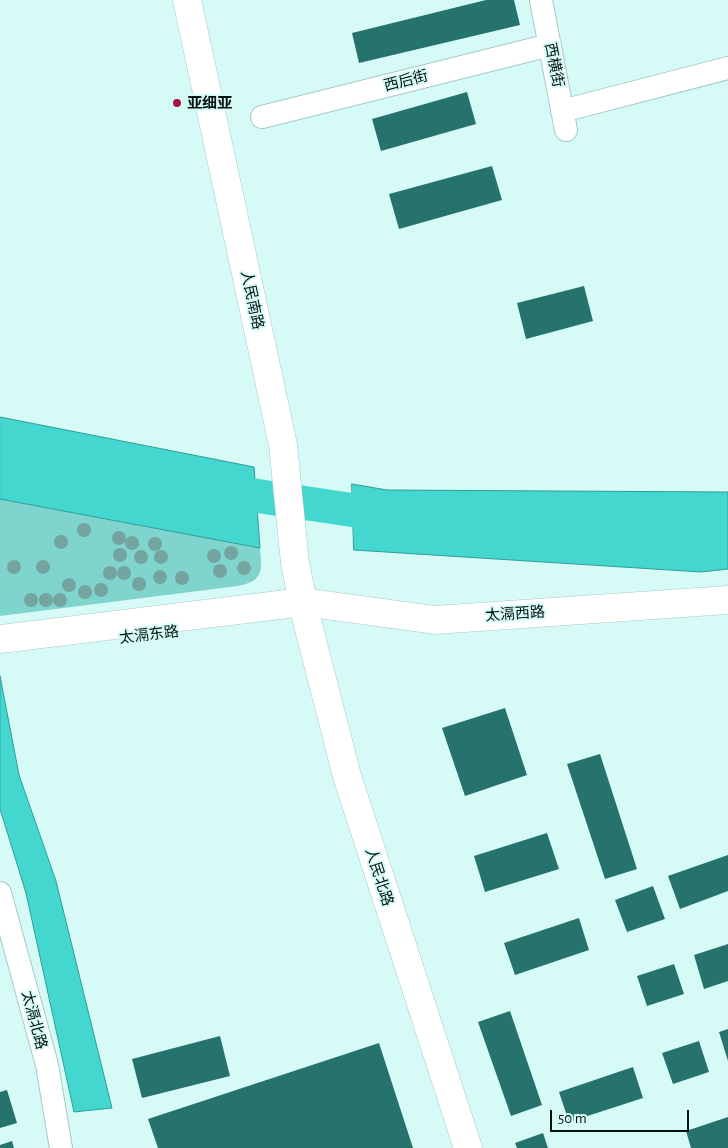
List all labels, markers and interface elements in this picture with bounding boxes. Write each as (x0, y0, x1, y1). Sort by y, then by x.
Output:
street label: 西横街 (541, 41, 567, 89)
street label: 西后街 (382, 67, 430, 95)
place label: 亚细亚 (187, 94, 232, 112)
marker: 亚细亚 (171, 97, 183, 109)
street label: 人民南路 (237, 269, 267, 331)
street label: 太滆西路 (484, 603, 546, 625)
street label: 太滆东路 (118, 622, 180, 648)
street label: 人民北路 (361, 846, 397, 908)
street label: 太滆北路 (18, 989, 50, 1051)
scale bar (553, 1100, 692, 1132)
text: 50 m (558, 1111, 587, 1126)

